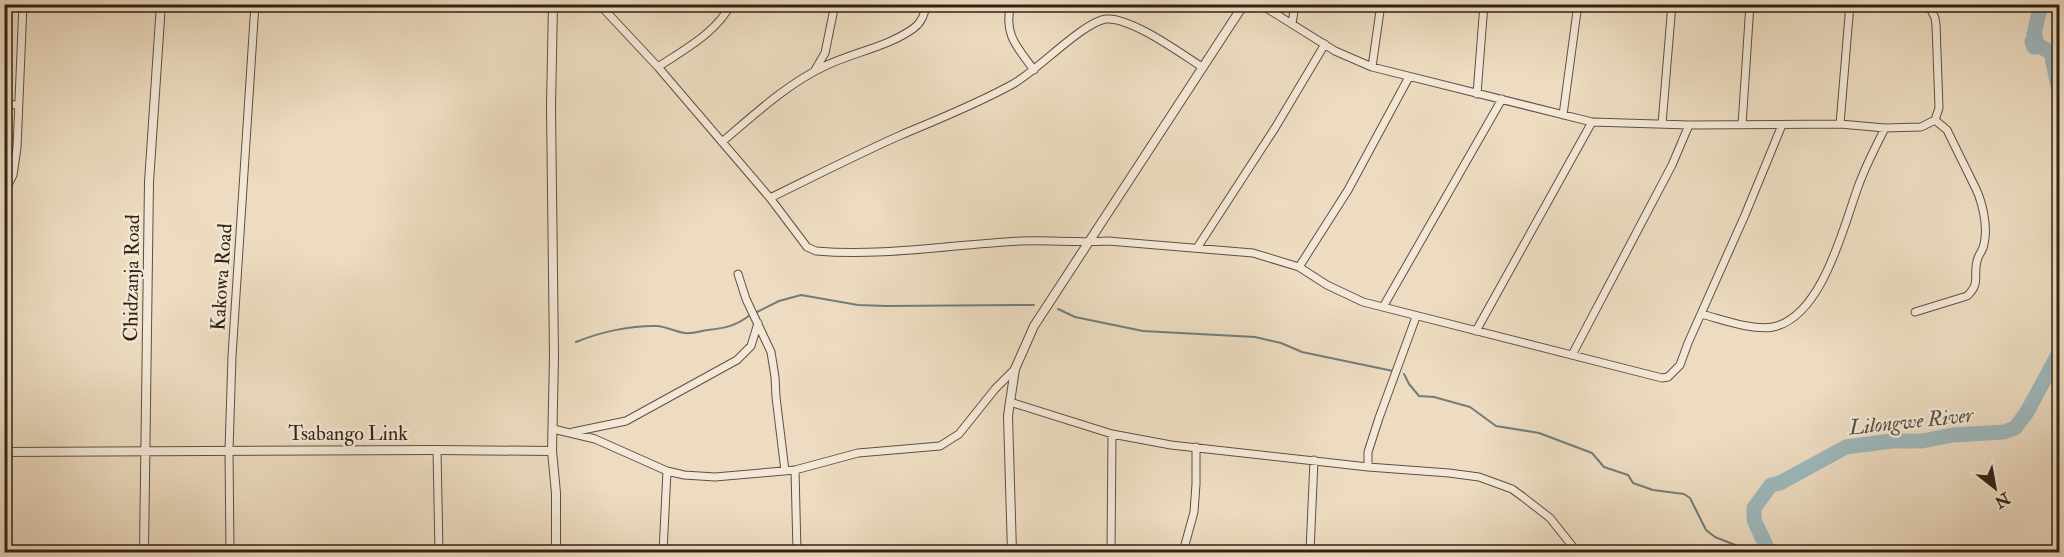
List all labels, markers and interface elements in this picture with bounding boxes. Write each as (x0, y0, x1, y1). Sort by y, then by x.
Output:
street label: Chidzanja Road (118, 214, 145, 342)
street label: Kakowa Road (205, 222, 238, 331)
water label: Lilongwe River (1847, 401, 1976, 442)
street label: Tsabango Link (288, 421, 408, 446)
north arrow (1965, 458, 2025, 518)
text: N (1990, 487, 2014, 513)

